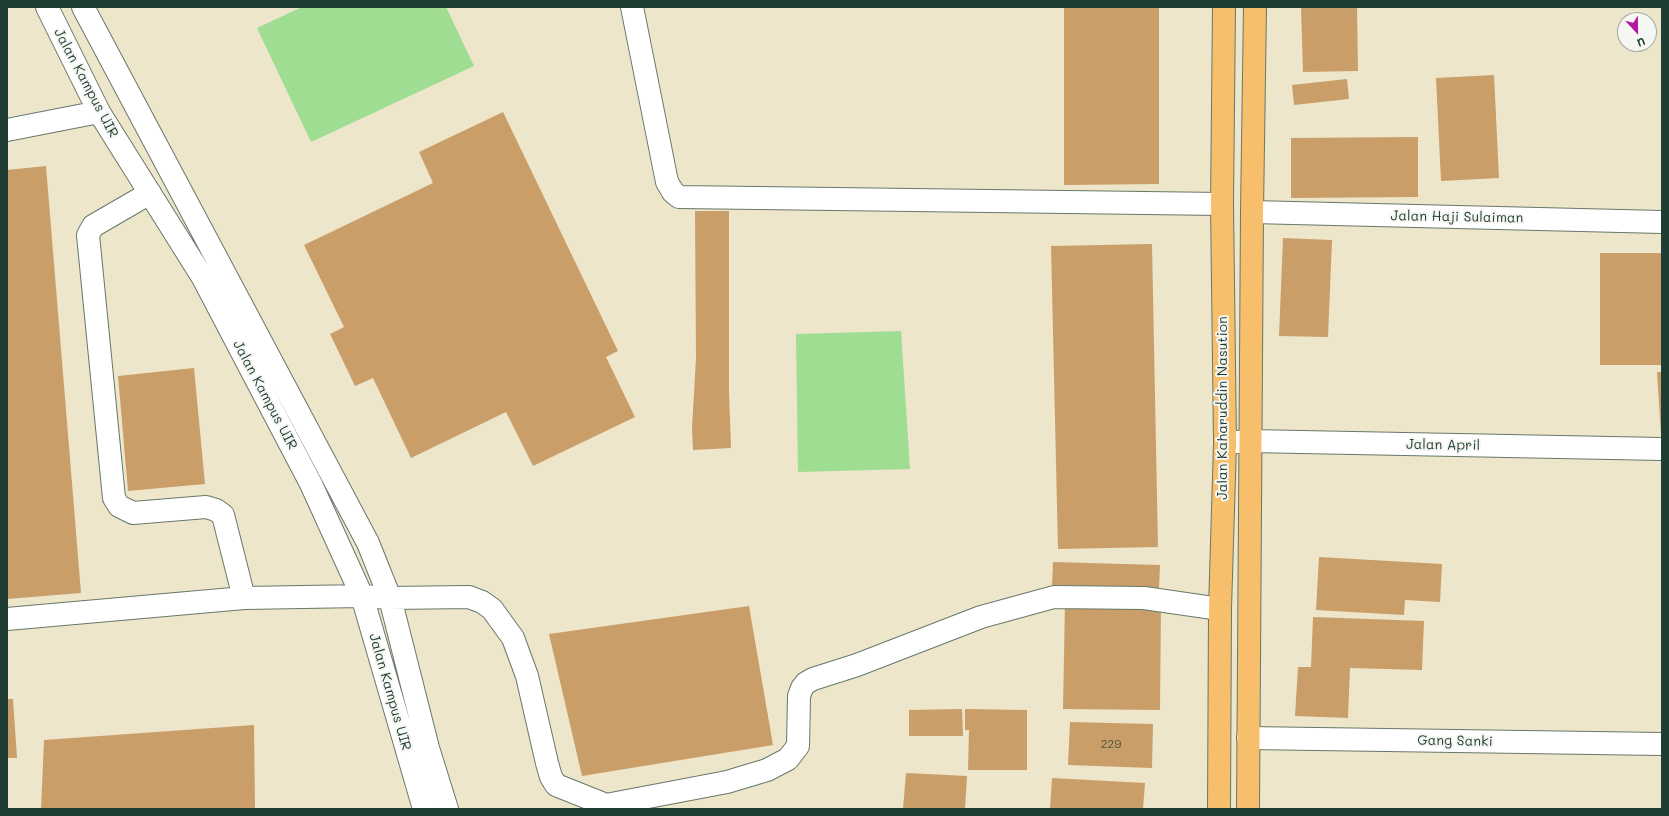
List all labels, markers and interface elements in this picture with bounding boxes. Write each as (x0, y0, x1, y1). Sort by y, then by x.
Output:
north arrow (1617, 12, 1657, 52)
street label: Jalan Kampus UIR (50, 26, 122, 140)
text: U (1635, 34, 1648, 51)
street label: Jalan Haji Sulaiman (1390, 207, 1524, 227)
street label: Jalan Kaharuddin Nasution (1215, 316, 1231, 500)
street label: Jalan Kampus UIR (229, 338, 301, 452)
street label: Jalan April (1406, 436, 1480, 454)
street label: Jalan Kampus UIR (365, 631, 415, 753)
street label: Gang Sanki (1417, 732, 1493, 750)
house number: 229 (1101, 737, 1121, 751)

